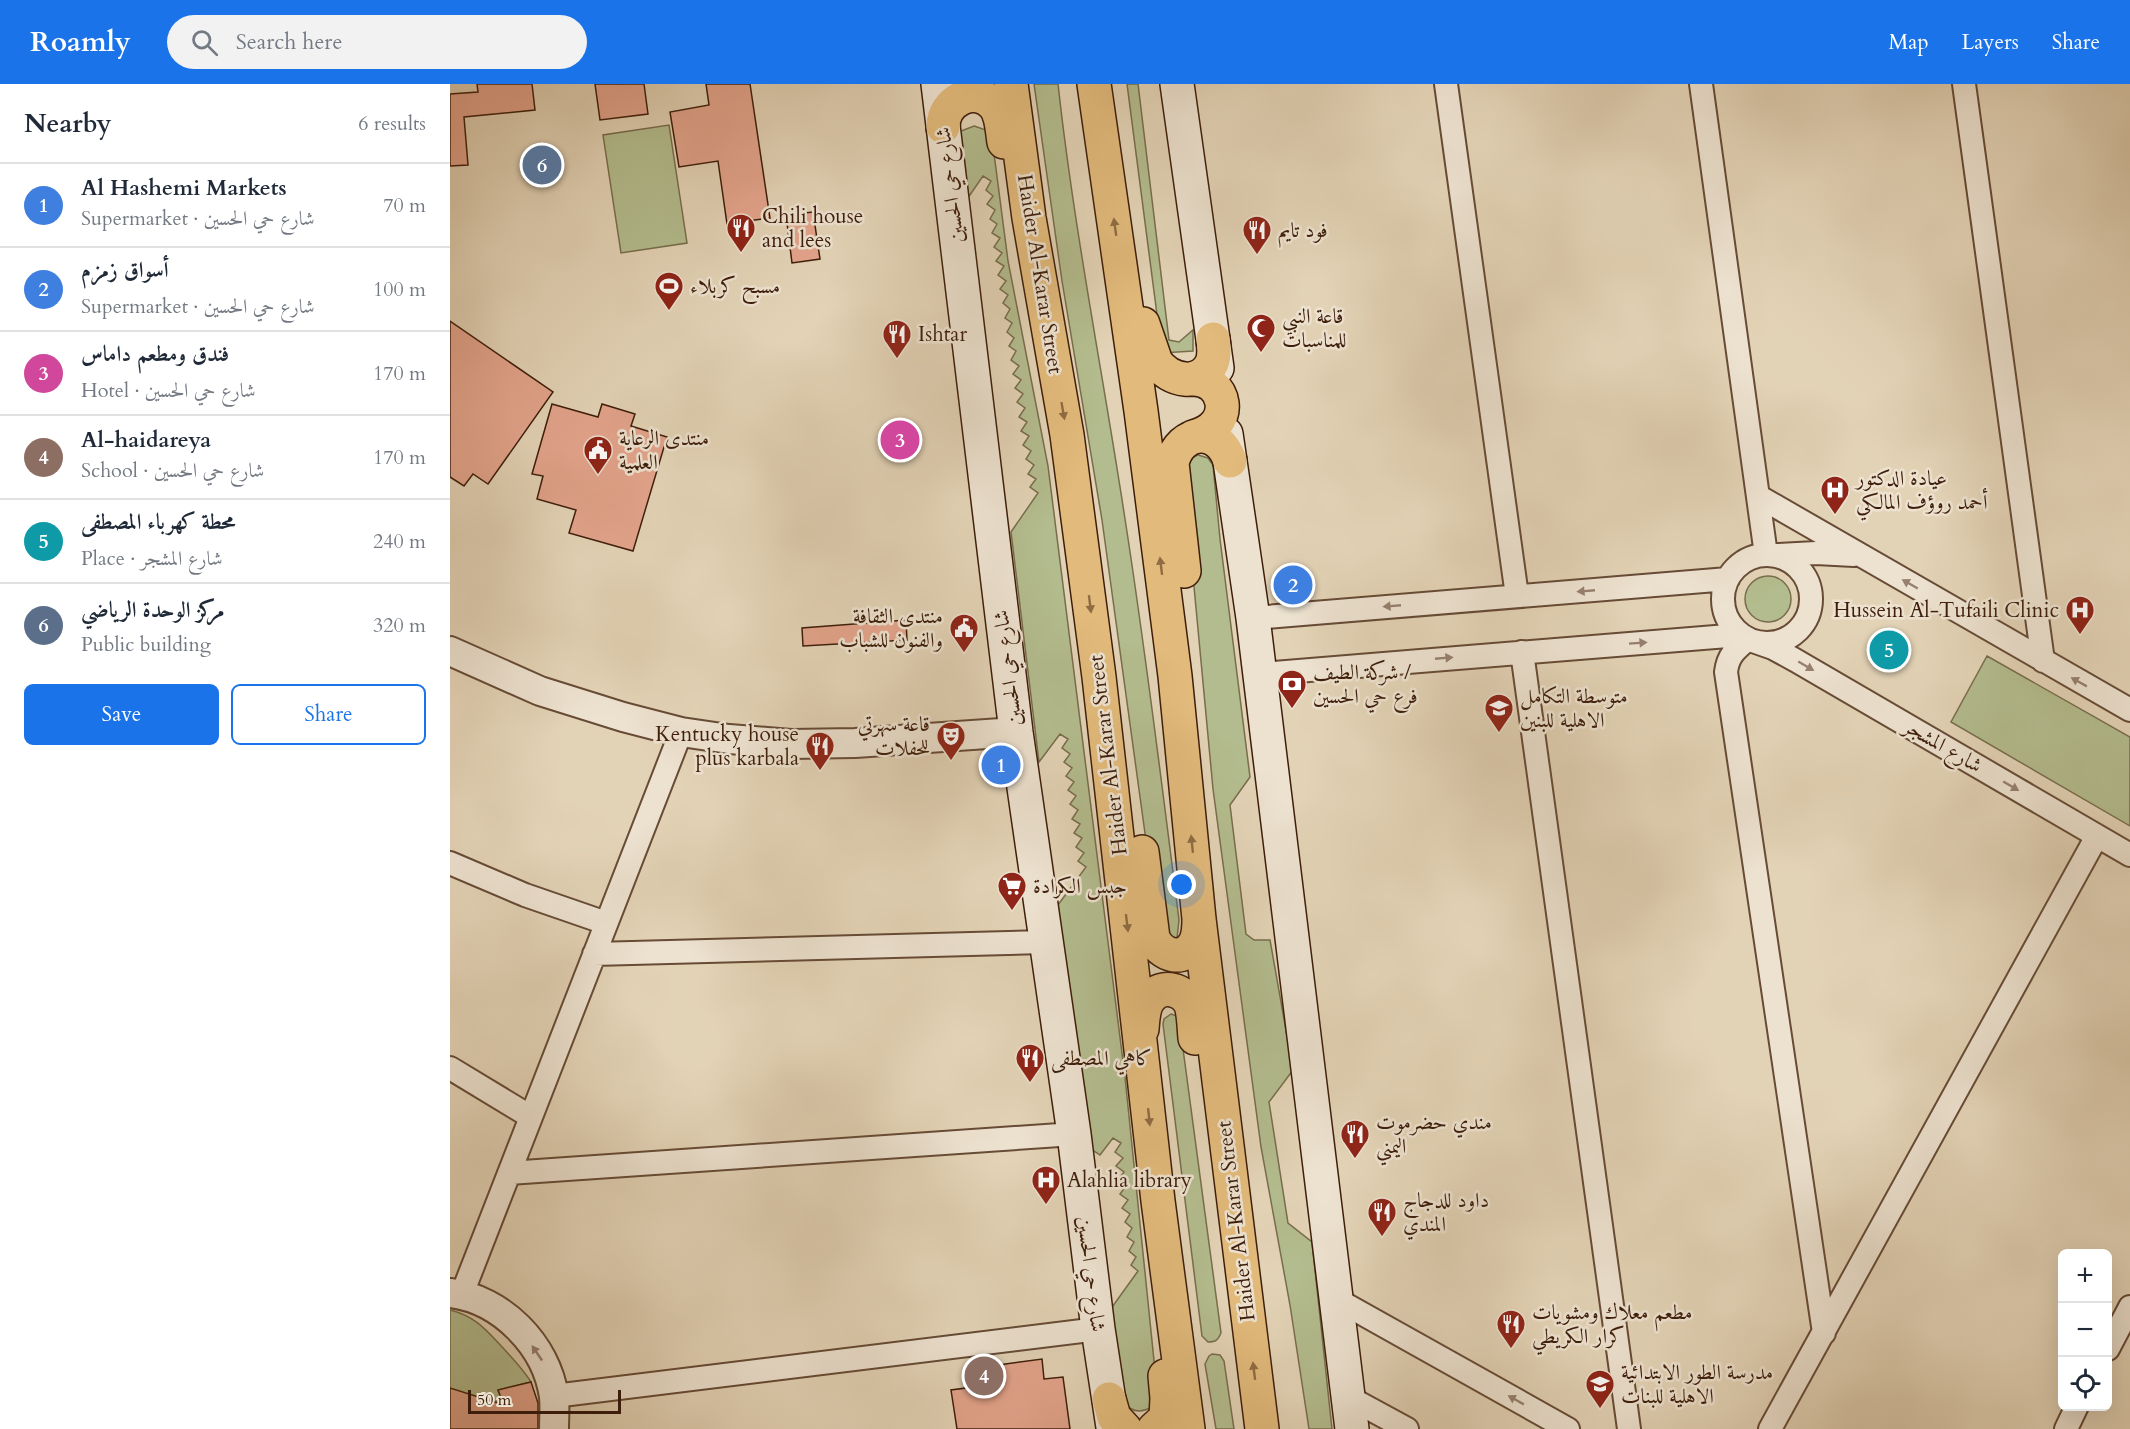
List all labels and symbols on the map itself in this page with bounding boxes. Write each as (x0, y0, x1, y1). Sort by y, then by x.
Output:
street label: شارع حي الحسين (929, 125, 974, 245)
pin: 6 (522, 142, 562, 188)
street label: Haider Al-Karar Street (1010, 172, 1070, 376)
place label: Chili house and lees (762, 202, 863, 255)
restaurant icon: Chili house and lees (725, 212, 757, 254)
restaurant icon: فود تايم (1241, 214, 1273, 256)
place label: فود تايم (1278, 216, 1328, 248)
one-way arrow (1111, 218, 1120, 237)
sports icon: مسبح كربلاء (653, 270, 685, 312)
place label: مسبح كربلاء (690, 272, 780, 305)
place label: قاعة النبي للمناسبات (1282, 302, 1347, 355)
mosque icon: قاعة النبي للمناسبات (1245, 312, 1277, 354)
restaurant icon: Ishtar (881, 318, 913, 360)
place label: Ishtar (918, 320, 967, 349)
one-way arrow (1059, 402, 1068, 421)
pin: 3 (880, 418, 920, 462)
place label: منتدى الرعاية العلمية (619, 424, 709, 477)
public building icon: منتدى الرعاية العلمية (582, 434, 614, 476)
place label: عيادة الدكتور أحمد روؤف المالكي (1854, 464, 1988, 521)
hospital icon: عيادة الدكتور أحمد روؤف المالكي (1819, 474, 1851, 516)
one-way arrow (1156, 557, 1166, 576)
pin: 2 (1274, 562, 1312, 608)
one-way arrow (1902, 579, 1918, 590)
one-way arrow (1576, 586, 1595, 596)
hospital icon: Hussein Al-Tufaili Clinic (2064, 594, 2096, 636)
one-way arrow (1085, 595, 1094, 614)
place label: Hussein Al-Tufaili Clinic (1833, 596, 2059, 625)
place label: منتدى الثقافة والفنون للشباب (839, 602, 943, 655)
one-way arrow (1382, 602, 1401, 611)
street label: شارع حي الحسين (987, 608, 1032, 728)
public building icon: منتدى الثقافة والفنون للشباب (948, 612, 980, 654)
pin: 5 (1870, 628, 1908, 672)
one-way arrow (1628, 638, 1647, 647)
street label: Haider Al-Karar Street (1081, 653, 1135, 857)
one-way arrow (1434, 653, 1453, 663)
place label: شركة الطيف / فرع حي الحسين (1313, 658, 1418, 714)
one-way arrow (1798, 661, 1814, 672)
bank icon: شركة الطيف / فرع حي الحسين (1276, 668, 1308, 710)
one-way arrow (2071, 676, 2087, 687)
place label: متوسطة التكامل الاهلية للبنين (1520, 682, 1628, 735)
school or university icon: متوسطة التكامل الاهلية للبنين (1483, 692, 1515, 734)
place label: قاعة سهرتي للحفلات (858, 710, 930, 763)
street label: شارع المشجر (1895, 711, 1988, 783)
place label: Kentucky house plus karbala (655, 720, 799, 773)
theatre icon: قاعة سهرتي للحفلات (935, 720, 967, 762)
restaurant icon: Kentucky house plus karbala (804, 730, 836, 772)
pin: 1 (982, 742, 1020, 788)
one-way arrow (2002, 780, 2019, 790)
one-way arrow (1187, 834, 1197, 853)
supermarket icon: جبس الكرادة (996, 870, 1028, 912)
your location (1167, 870, 1196, 899)
place label: جبس الكرادة (1033, 872, 1127, 901)
one-way arrow (1123, 914, 1132, 933)
restaurant icon: كاهي المصطفى (1014, 1042, 1046, 1084)
place label: كاهي المصطفى (1051, 1044, 1152, 1075)
one-way arrow (1144, 1108, 1154, 1127)
place label: مندي حضرموت اليمني (1376, 1108, 1492, 1166)
restaurant icon: مندي حضرموت اليمني (1339, 1118, 1371, 1160)
street label: Haider Al-Karar Street (1209, 1119, 1263, 1323)
hospital icon: Alahlia library (1030, 1164, 1062, 1206)
place label: Alahlia library (1067, 1166, 1192, 1195)
place label: داود للدجاج المندي (1403, 1186, 1489, 1240)
restaurant icon: داود للدجاج المندي (1366, 1196, 1398, 1238)
street label: شارع حي الحسين (1067, 1214, 1112, 1334)
place label: مطعم معلاك ومشويات كرار الكريطي (1532, 1298, 1692, 1356)
restaurant icon: مطعم معلاك ومشويات كرار الكريطي (1495, 1308, 1527, 1350)
one-way arrow (532, 1345, 543, 1361)
pin: 4 (964, 1354, 1004, 1398)
place label: مدرسة الطور الابتدائية الاهلية للبنات (1621, 1358, 1773, 1411)
one-way arrow (1250, 1361, 1259, 1380)
school or university icon: مدرسة الطور الابتدائية الاهلية للبنات (1584, 1368, 1616, 1410)
scale bar (468, 1387, 621, 1414)
one-way arrow (1508, 1396, 1525, 1406)

